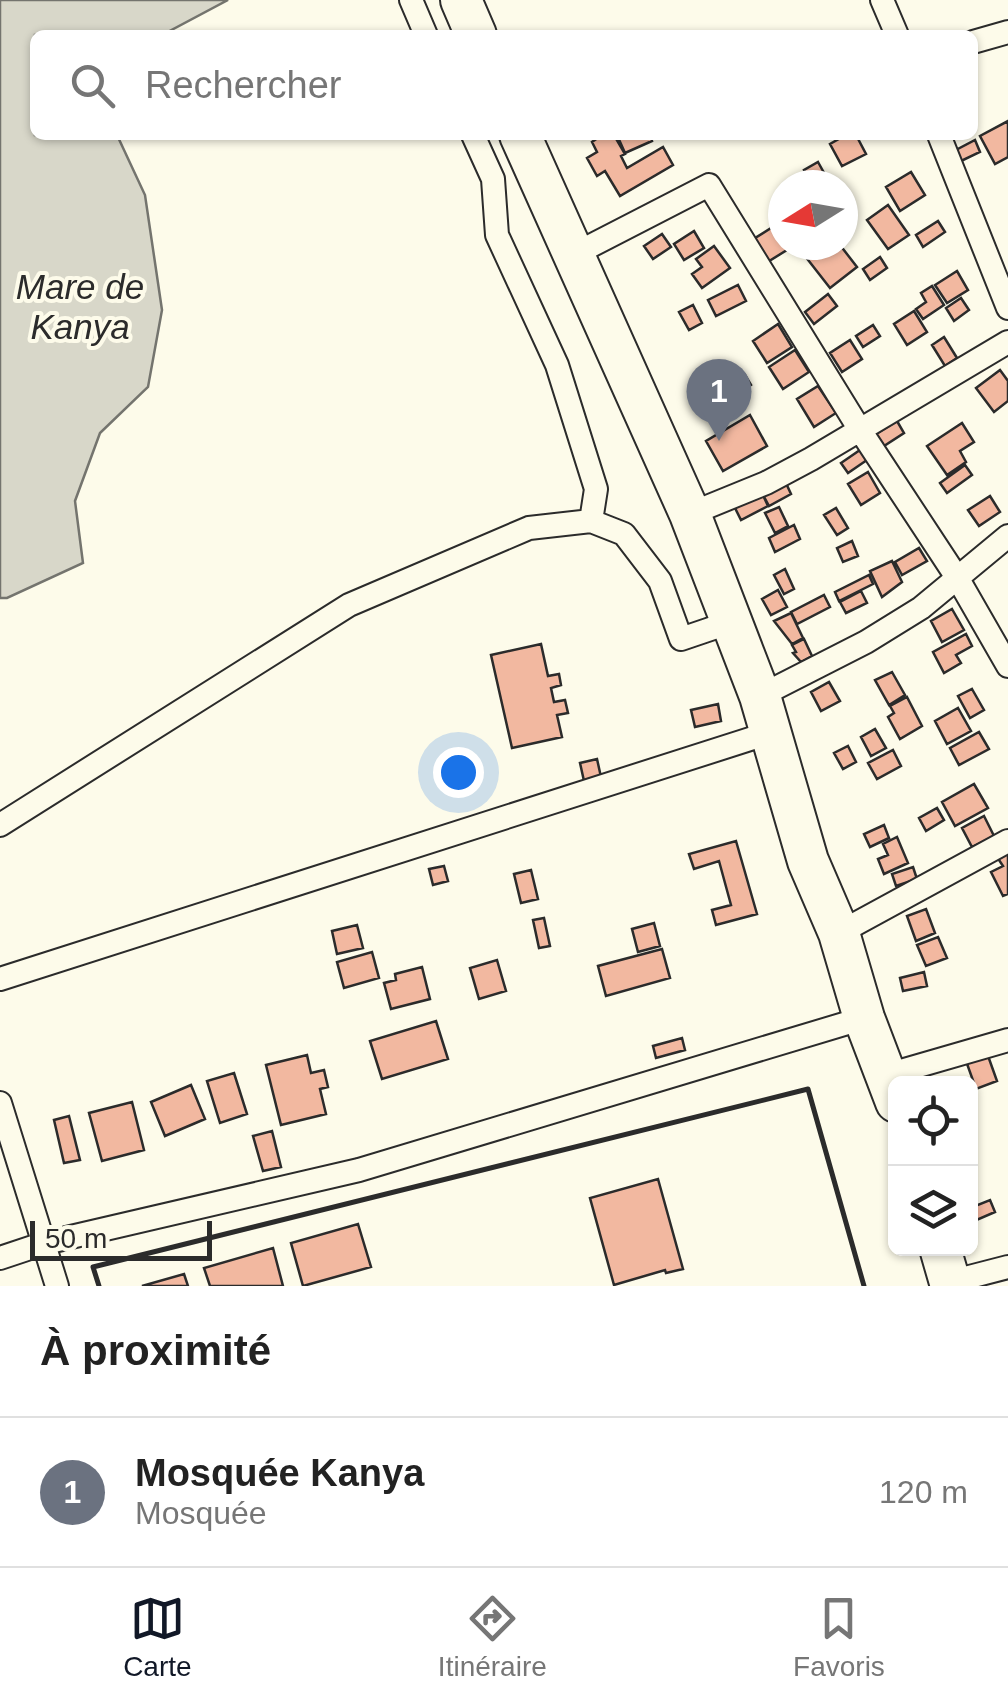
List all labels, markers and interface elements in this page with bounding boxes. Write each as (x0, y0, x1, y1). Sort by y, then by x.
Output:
search box (30, 30, 978, 140)
icon: search (65, 58, 120, 113)
text: Rechercher (145, 64, 341, 106)
north arrow (768, 170, 858, 260)
water label: Mare de Kanya (16, 267, 144, 346)
pin: 1 (686, 358, 752, 441)
your location (433, 747, 484, 798)
map controls (888, 1076, 978, 1256)
button: locate (888, 1076, 978, 1166)
button: layers (888, 1166, 978, 1256)
scale bar (30, 1216, 212, 1260)
text: 50 m (45, 1223, 107, 1254)
text: À proximité (40, 1327, 271, 1374)
text: Mosquée Kanya (135, 1452, 424, 1494)
text: 1 (64, 1474, 81, 1510)
text: 120 m (879, 1474, 968, 1510)
text: Mosquée (135, 1495, 267, 1531)
tab: Carte (123, 1591, 192, 1683)
tab: Itinéraire (438, 1591, 547, 1683)
tab: Favoris (793, 1591, 885, 1683)

